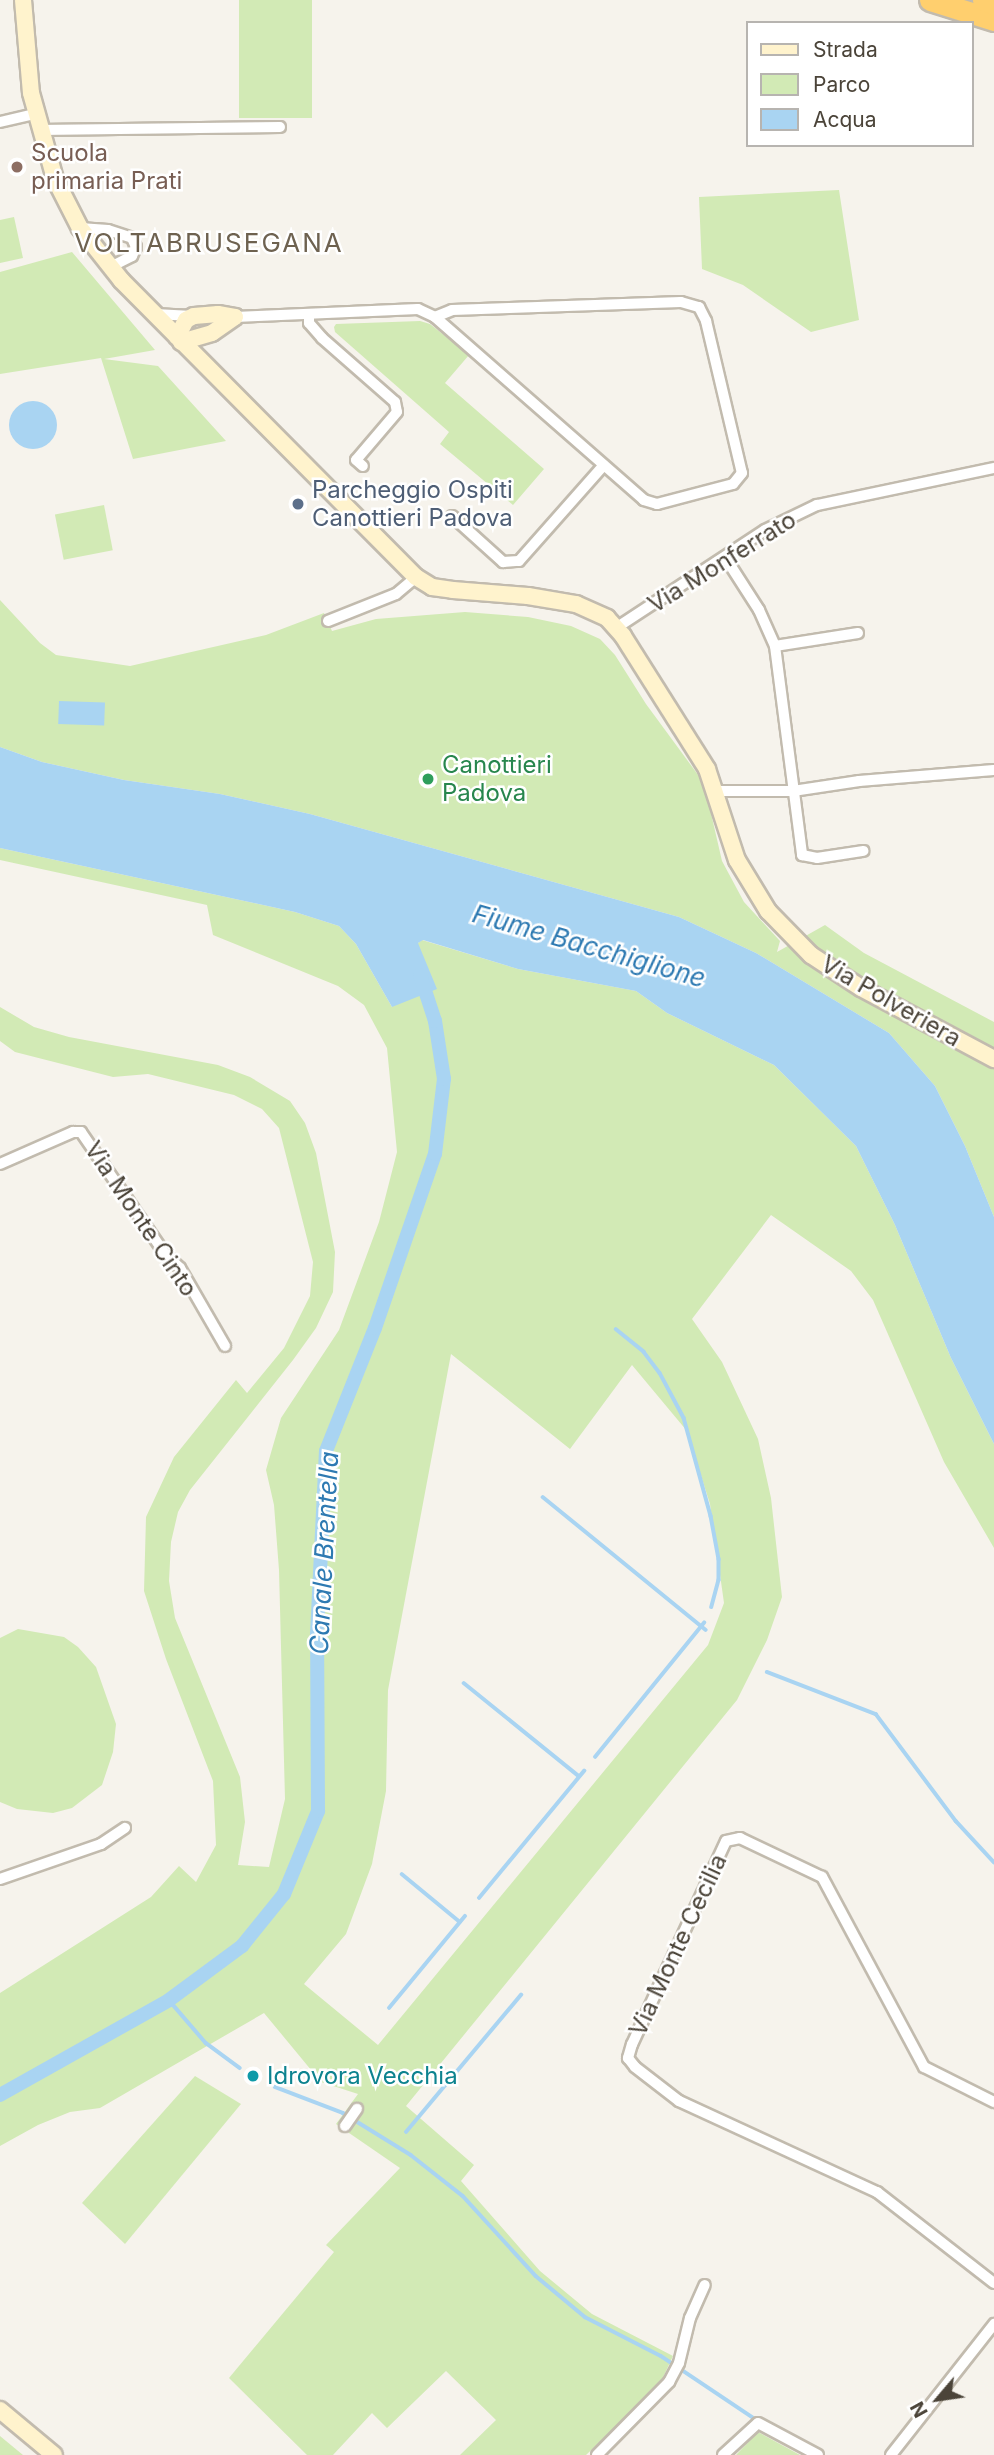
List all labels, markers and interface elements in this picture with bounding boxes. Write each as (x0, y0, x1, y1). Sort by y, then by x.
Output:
legend (746, 21, 973, 147)
text: Strada (813, 37, 878, 62)
text: Parco (813, 72, 870, 97)
text: Acqua (813, 107, 877, 132)
place label: Scuola primaria Prati (31, 139, 182, 195)
marker: Scuola primaria Prati (9, 159, 25, 175)
district label: VOLTABRUSEGANA (76, 227, 342, 259)
place label: Parcheggio Ospiti Canottieri Padova (312, 476, 513, 532)
marker: Parcheggio Ospiti Canottieri Padova (290, 496, 306, 512)
street label: Via Monferrato (643, 505, 801, 619)
place label: Canottieri Padova (442, 751, 552, 807)
marker: Canottieri Padova (420, 771, 436, 787)
water label: Fiume Bacchiglione (469, 898, 709, 994)
street label: Via Polveriera (816, 949, 966, 1053)
street label: Via Monte Cinto (79, 1136, 203, 1302)
water label: Canale Brentella (303, 1451, 345, 1655)
street label: Via Monte Cecilia (623, 1849, 733, 2041)
place label: Idrovora Vecchia (267, 2062, 458, 2090)
marker: Idrovora Vecchia (245, 2068, 261, 2084)
north arrow (903, 2364, 973, 2434)
text: N (906, 2398, 933, 2421)

